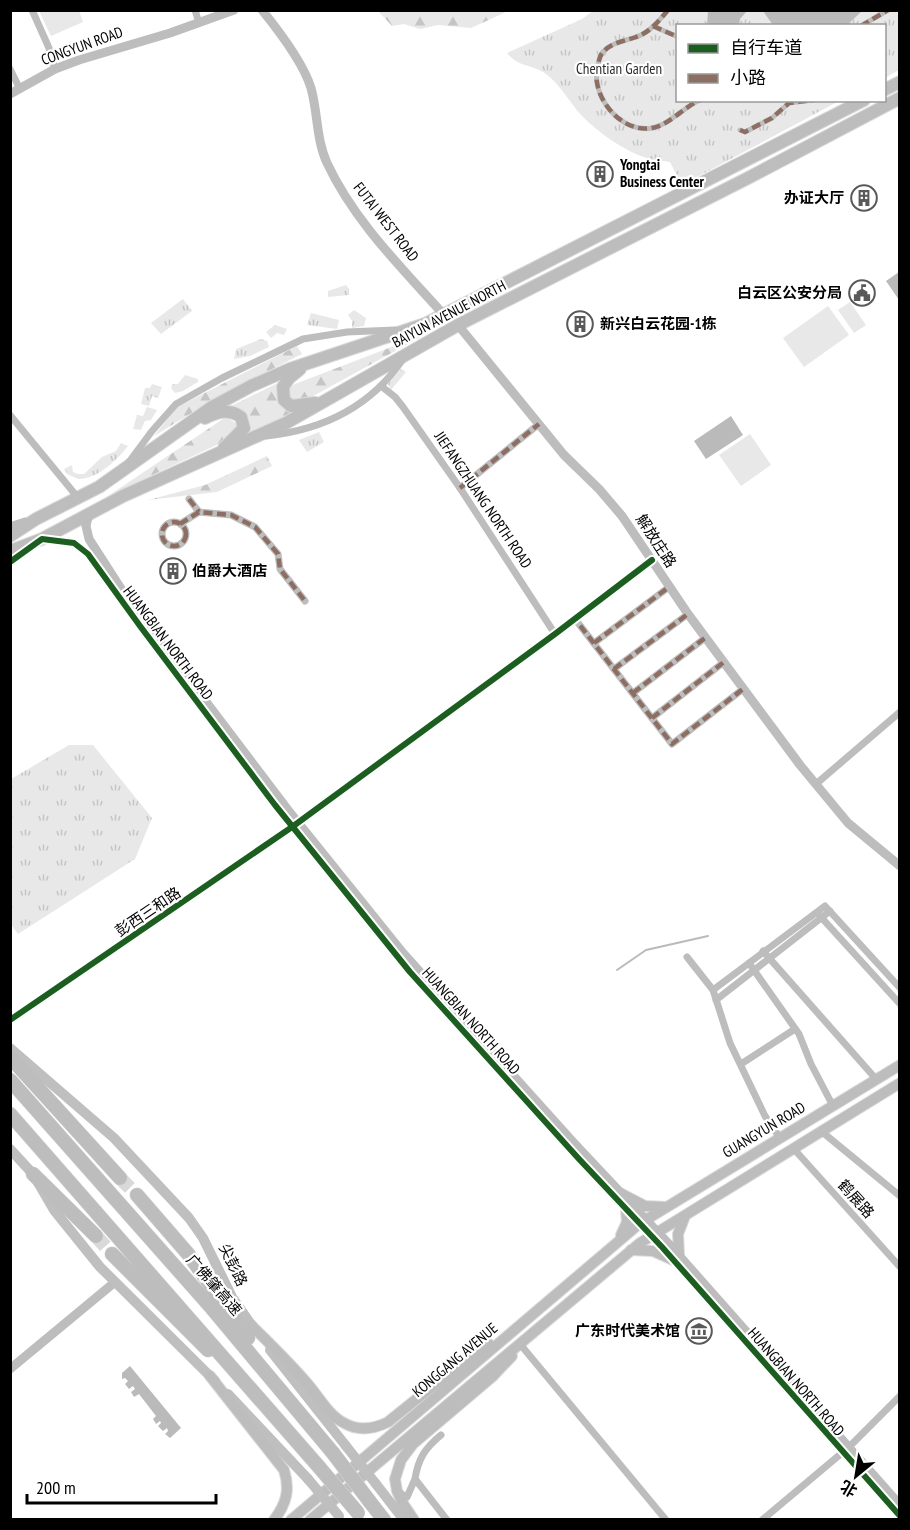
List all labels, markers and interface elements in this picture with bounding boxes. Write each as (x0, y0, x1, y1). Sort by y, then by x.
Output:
street label: CONGYUN ROAD (38, 22, 125, 69)
legend (676, 24, 886, 102)
text: 自行车道 (730, 36, 802, 59)
park label: Chentian Garden (576, 59, 662, 78)
text: 小路 (730, 66, 766, 89)
place label: Yongtai Business Center (619, 155, 705, 191)
building icon: Yongtai Business Center (585, 159, 615, 189)
street label: FUTAI WEST ROAD (350, 178, 423, 265)
building icon: 办证大厅 (849, 183, 879, 213)
place label: 办证大厅 (784, 188, 844, 207)
street label: BAIYUN AVENUE NORTH (389, 276, 509, 352)
public building icon: 白云区公安分局 (847, 278, 877, 308)
place label: 白云区公安分局 (737, 283, 842, 302)
building icon: 新兴白云花园-1栋 (565, 309, 595, 339)
place label: 新兴白云花园-1栋 (600, 314, 717, 333)
street label: JIEFANGZHUANG NORTH ROAD (430, 427, 536, 572)
street label: 解放庄路 (632, 510, 681, 571)
building icon: 伯爵大酒店 (158, 556, 188, 586)
place label: 伯爵大酒店 (192, 561, 267, 580)
street label: HUANGBIAN NORTH ROAD (119, 582, 217, 704)
street label: 彭西三和路 (111, 883, 184, 940)
street label: HUANGBIAN NORTH ROAD (418, 963, 525, 1078)
street label: GUANGYUN ROAD (719, 1097, 809, 1162)
street label: 鹤展路 (834, 1176, 878, 1222)
street label: 尖彭路 (215, 1240, 252, 1289)
street label: 广佛肇高速 (183, 1250, 246, 1319)
museum icon: 广东时代美术馆 (684, 1316, 714, 1346)
street label: KONGGANG AVENUE (408, 1318, 501, 1401)
place label: 广东时代美术馆 (575, 1321, 680, 1340)
street label: HUANGBIAN NORTH ROAD (744, 1323, 849, 1440)
north arrow (826, 1446, 886, 1506)
scale bar (27, 1467, 216, 1505)
text: 200 m (36, 1476, 76, 1499)
text: 北 (837, 1476, 860, 1502)

